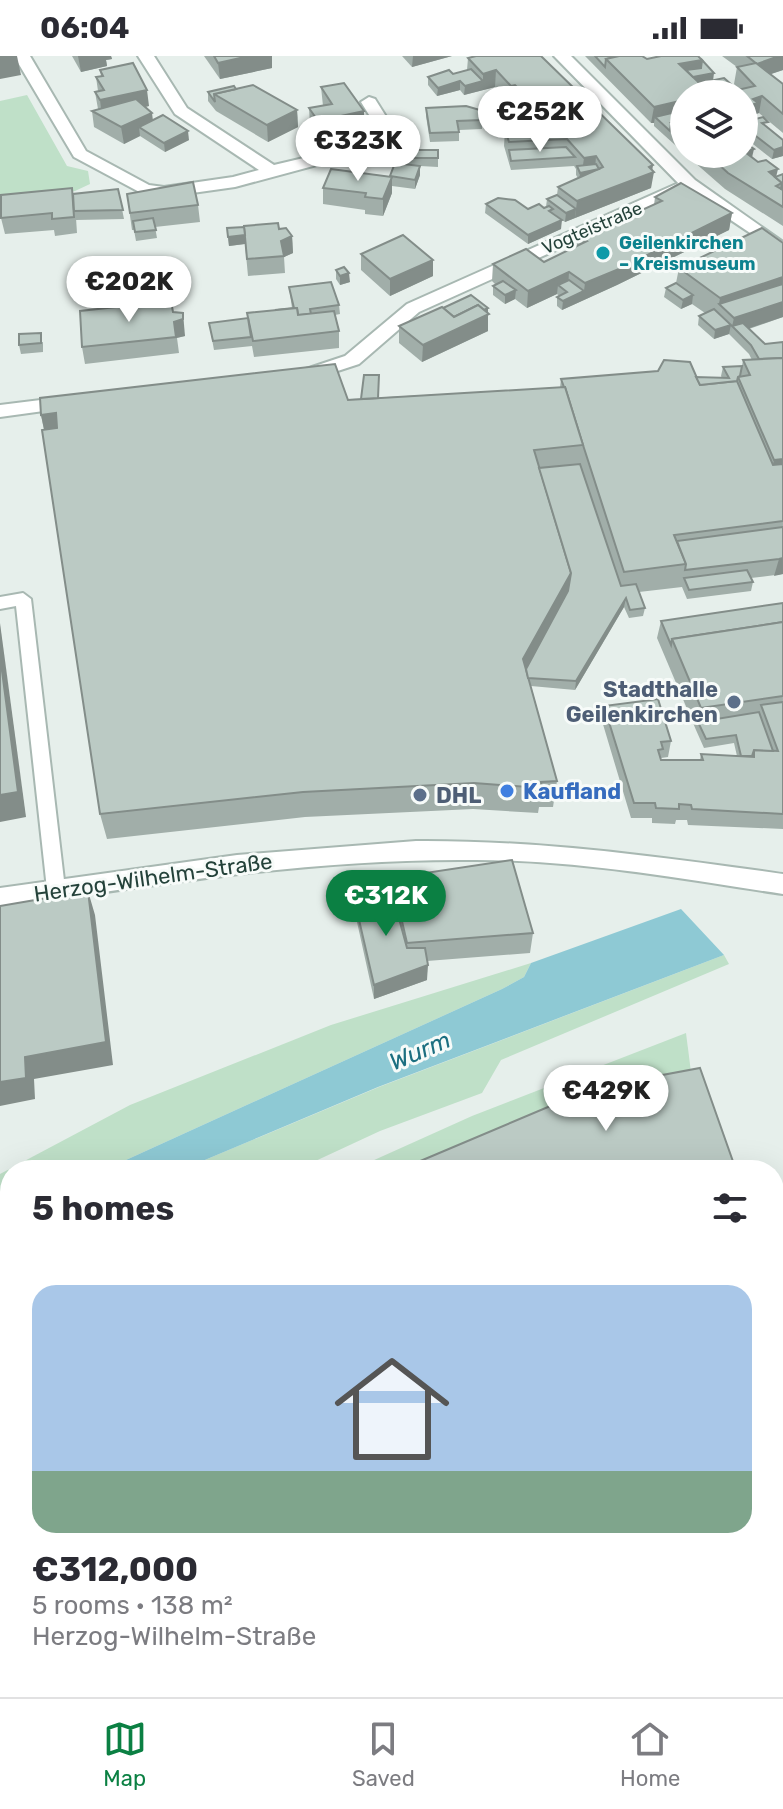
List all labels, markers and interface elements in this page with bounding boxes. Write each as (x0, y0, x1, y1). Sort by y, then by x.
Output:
text: 06:04 (40, 10, 130, 46)
map controls (670, 80, 758, 168)
button: layers (670, 80, 758, 168)
pin: €252K (484, 86, 596, 154)
text: €252K (496, 96, 584, 127)
pin: €323K (302, 115, 414, 183)
text: €323K (314, 125, 402, 156)
street label: Vogteistraße (538, 197, 646, 259)
place label: Geilenkirchen – Kreismuseum (619, 232, 756, 275)
marker: Geilenkirchen – Kreismuseum (594, 244, 612, 262)
pin: €202K (73, 256, 185, 324)
text: €202K (84, 266, 174, 297)
place label: Stadthalle Geilenkirchen (566, 676, 718, 728)
marker: Stadthalle Geilenkirchen (725, 693, 743, 711)
place label: Kaufland (523, 778, 621, 805)
place label: DHL (436, 782, 481, 809)
marker: Kaufland (498, 782, 516, 800)
marker: DHL (411, 786, 429, 804)
street label: Herzog-Wilhelm-Straße (32, 847, 274, 908)
pin: €312K (330, 870, 442, 938)
text: €312K (344, 880, 428, 911)
water label: Wurm (385, 1026, 455, 1076)
pin: €429K (550, 1065, 662, 1133)
text: €429K (562, 1075, 650, 1106)
icon: filters (708, 1186, 752, 1230)
text: 5 homes (32, 1188, 174, 1229)
icon: home (320, 1337, 464, 1481)
text: €312,000 (32, 1549, 198, 1590)
text: 5 rooms · 138 m² (32, 1590, 233, 1621)
text: Herzog-Wilhelm-Straße (32, 1621, 316, 1652)
tab: Map (103, 1717, 147, 1792)
tab: Saved (352, 1717, 415, 1792)
tab: Home (620, 1717, 680, 1792)

